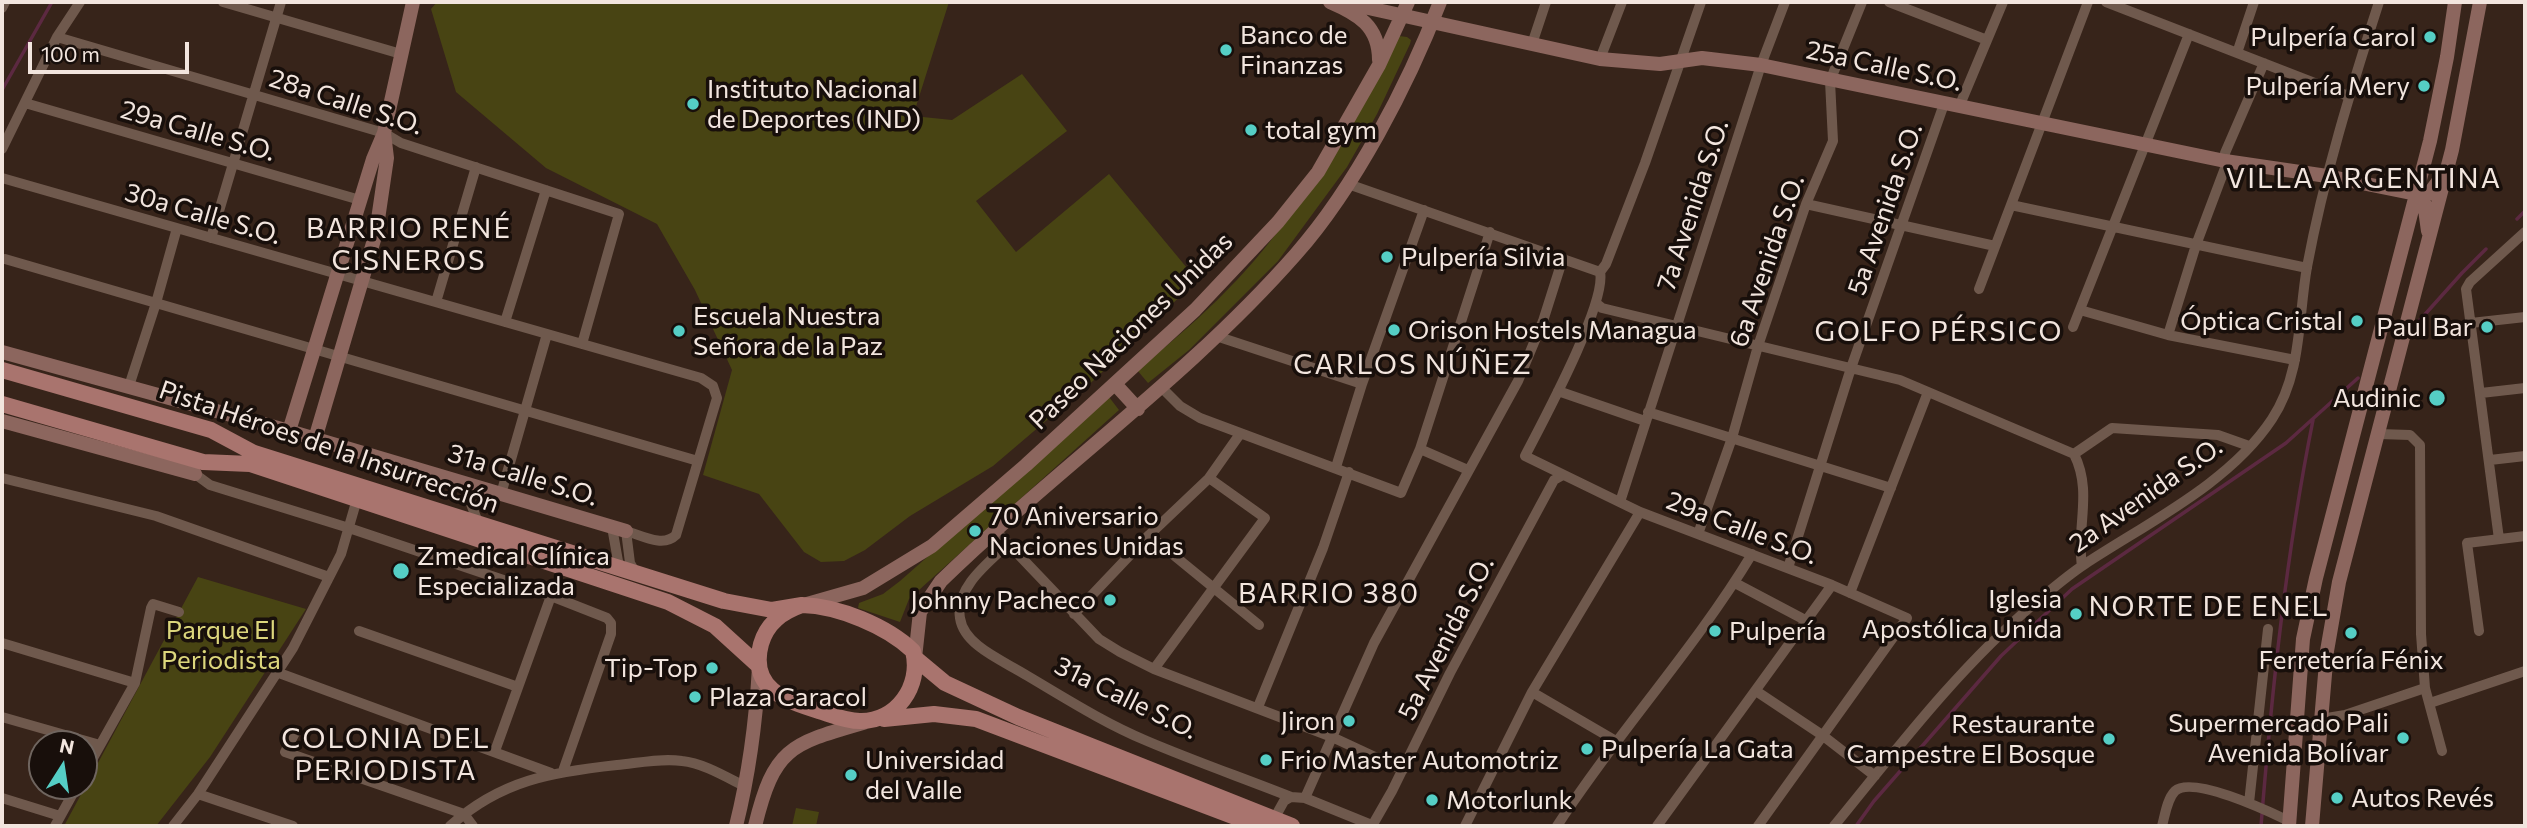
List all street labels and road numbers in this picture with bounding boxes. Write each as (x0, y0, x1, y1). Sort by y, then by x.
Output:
street label: 25a Calle S.O. (1803, 34, 1965, 98)
street label: 28a Calle S.O. (265, 63, 427, 141)
street label: 29a Calle S.O. (117, 94, 279, 168)
street label: 7a Avenida S.O. (1651, 116, 1735, 294)
street label: 5a Avenida S.O. (1841, 119, 1929, 299)
street label: 6a Avenida S.O. (1723, 171, 1811, 351)
street label: 30a Calle S.O. (121, 177, 285, 251)
street label: Paseo Naciones Unidas (1023, 226, 1239, 436)
street label: Pista Héroes de la Insurrección (155, 374, 503, 520)
street label: 2a Avenida S.O. (2064, 431, 2228, 559)
street label: 31a Calle S.O. (444, 437, 602, 513)
street label: 29a Calle S.O. (1662, 485, 1822, 571)
street label: 5a Avenida S.O. (1391, 551, 1501, 725)
street label: 31a Calle S.O. (1049, 650, 1203, 746)

